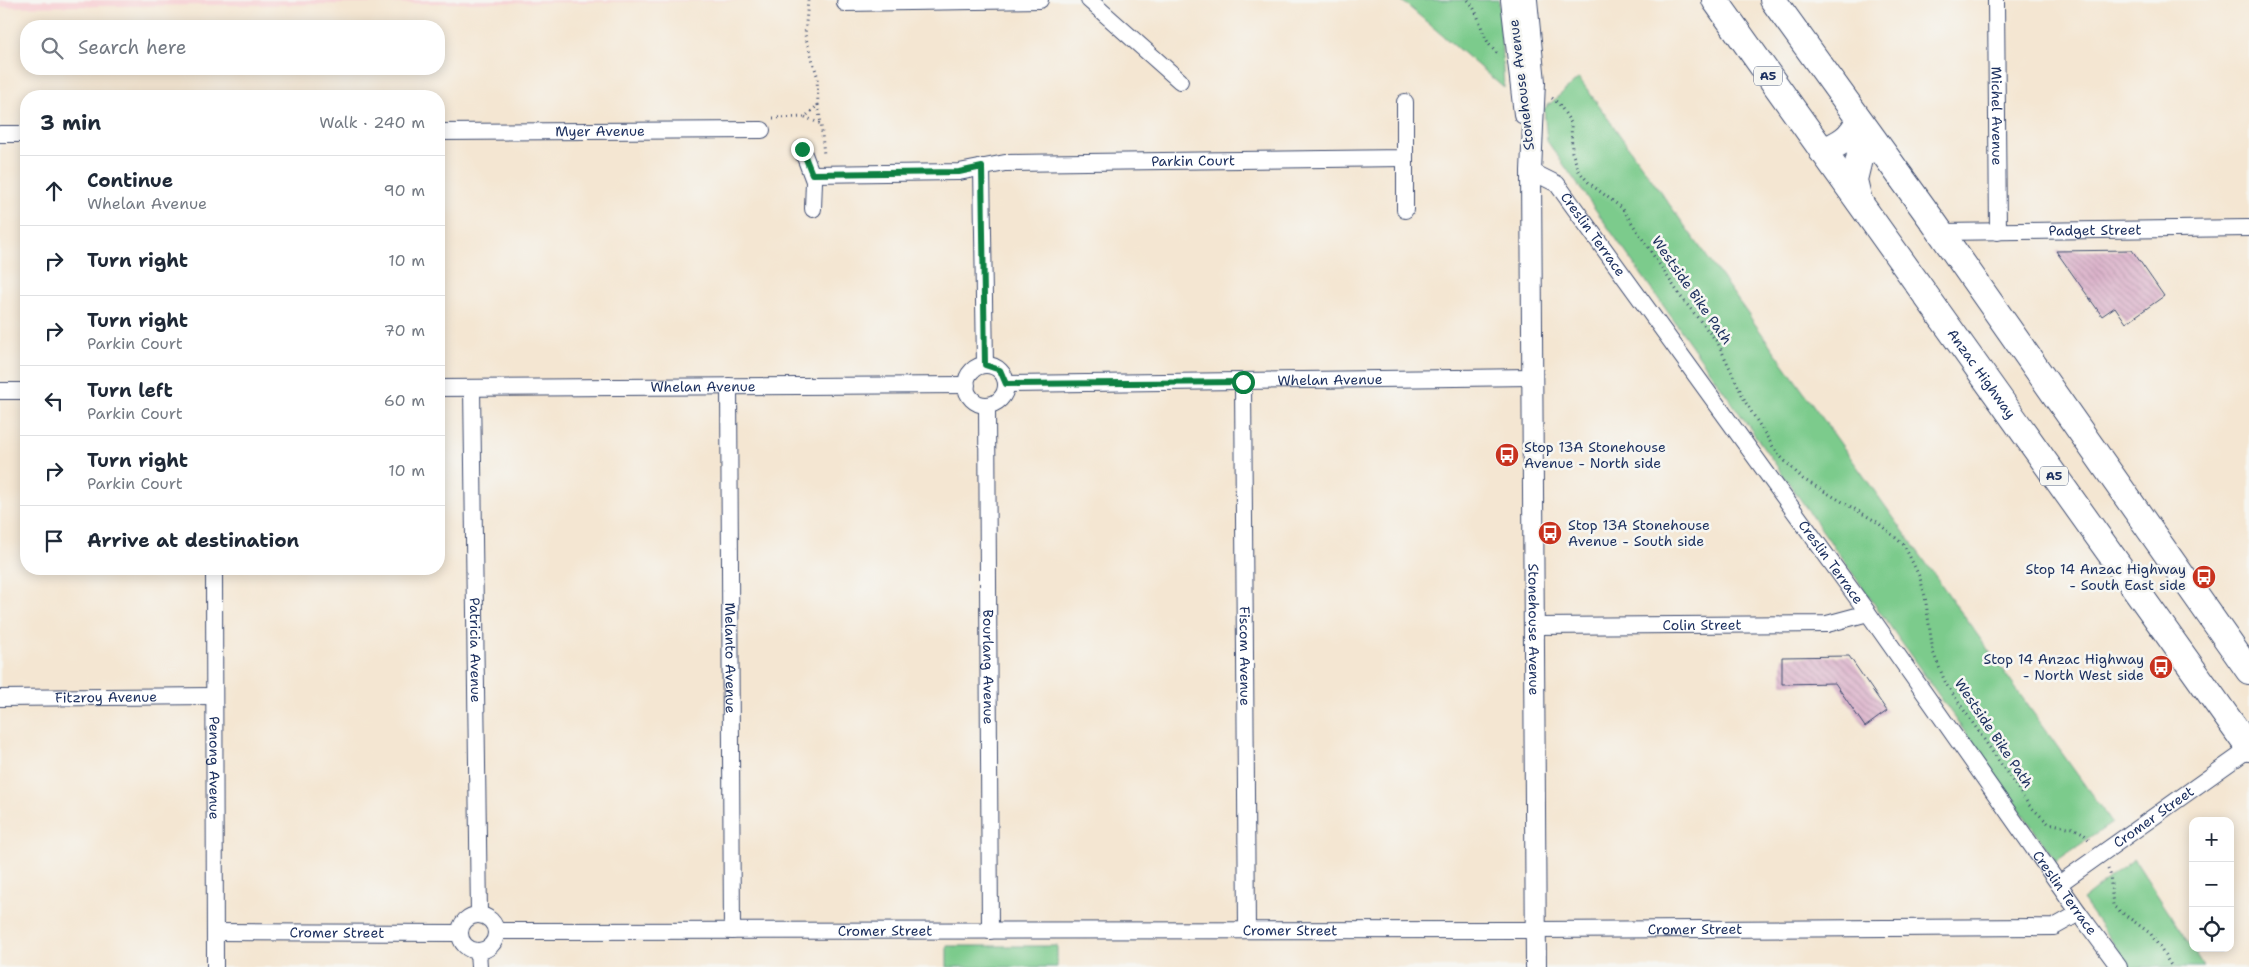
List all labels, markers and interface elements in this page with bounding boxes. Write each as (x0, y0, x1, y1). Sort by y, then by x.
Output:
street label: Stonehouse Avenue (1504, 18, 1538, 152)
search box (20, 20, 445, 75)
icon: search (38, 34, 66, 62)
text: Search here (78, 35, 187, 60)
road number: A5 (1754, 66, 1782, 85)
street label: Michel Avenue (1988, 67, 2006, 166)
text: 3 min (40, 109, 101, 137)
text: Walk · 240 m (319, 112, 425, 133)
street label: Myer Avenue (555, 122, 645, 140)
route end (791, 138, 814, 161)
street label: Parkin Court (1151, 151, 1235, 170)
text: Continue (87, 168, 173, 193)
icon: ahead (40, 177, 68, 205)
text: 90 m (384, 180, 425, 201)
street label: Creslin Terrace (1557, 189, 1630, 280)
text: Whelan Avenue (87, 193, 207, 214)
street label: Padget Street (2048, 220, 2142, 240)
street label: Westside Bike Path (1648, 232, 1736, 348)
icon: right (40, 247, 68, 275)
text: Turn right (87, 248, 188, 273)
text: 10 m (388, 250, 425, 271)
text: Turn right (87, 308, 188, 333)
icon: right (40, 317, 68, 345)
text: 70 m (384, 320, 425, 341)
street label: Anzac Highway (1943, 325, 2020, 422)
text: Parkin Court (87, 333, 183, 354)
street label: Whelan Avenue (1277, 370, 1383, 389)
route start (1232, 371, 1255, 394)
street label: Whelan Avenue (650, 377, 756, 396)
text: Turn left (87, 378, 173, 403)
icon: left (40, 387, 68, 415)
text: 60 m (384, 390, 425, 411)
text: Parkin Court (87, 403, 183, 424)
place label: Stop 13A Stonehouse Avenue - North side (1524, 438, 1666, 472)
bus stop icon: Stop 13A Stonehouse Avenue - North side (1494, 442, 1520, 468)
text: Turn right (87, 448, 188, 473)
icon: right (40, 457, 68, 485)
text: 10 m (388, 460, 425, 481)
road number: A5 (2040, 466, 2068, 486)
text: Parkin Court (87, 473, 183, 494)
place label: Stop 13A Stonehouse Avenue - South side (1568, 516, 1710, 550)
street label: Creslin Terrace (1795, 516, 1868, 608)
bus stop icon: Stop 13A Stonehouse Avenue - South side (1537, 520, 1563, 546)
icon: arrive (40, 527, 68, 555)
text: Arrive at destination (87, 528, 299, 553)
place label: Stop 14 Anzac Highway - South East side (2025, 560, 2186, 594)
street label: Stonehouse Avenue (1524, 563, 1543, 696)
bus stop icon: Stop 14 Anzac Highway - South East side (2191, 564, 2217, 590)
street label: Patricia Avenue (466, 597, 485, 703)
street label: Melanto Avenue (721, 603, 740, 714)
street label: Fiscom Avenue (1236, 606, 1254, 706)
street label: Bourlang Avenue (979, 609, 998, 725)
street label: Colin Street (1662, 616, 1742, 634)
place label: Stop 14 Anzac Highway - North West side (1983, 650, 2144, 684)
bus stop icon: Stop 14 Anzac Highway - North West side (2148, 654, 2174, 680)
street label: Westside Bike Path (1951, 675, 2037, 791)
street label: Fitzroy Avenue (55, 688, 157, 706)
street label: Penong Avenue (205, 716, 224, 820)
street label: Cromer Street (2110, 782, 2197, 852)
map controls (2189, 817, 2234, 952)
button: + (2189, 817, 2234, 862)
street label: Creslin Terrace (2029, 847, 2101, 939)
button: − (2189, 862, 2234, 907)
button: locate (2189, 907, 2234, 952)
street label: Cromer Street (1648, 920, 1742, 938)
street label: Cromer Street (1243, 921, 1337, 939)
street label: Cromer Street (838, 922, 932, 940)
street label: Cromer Street (290, 923, 384, 942)

